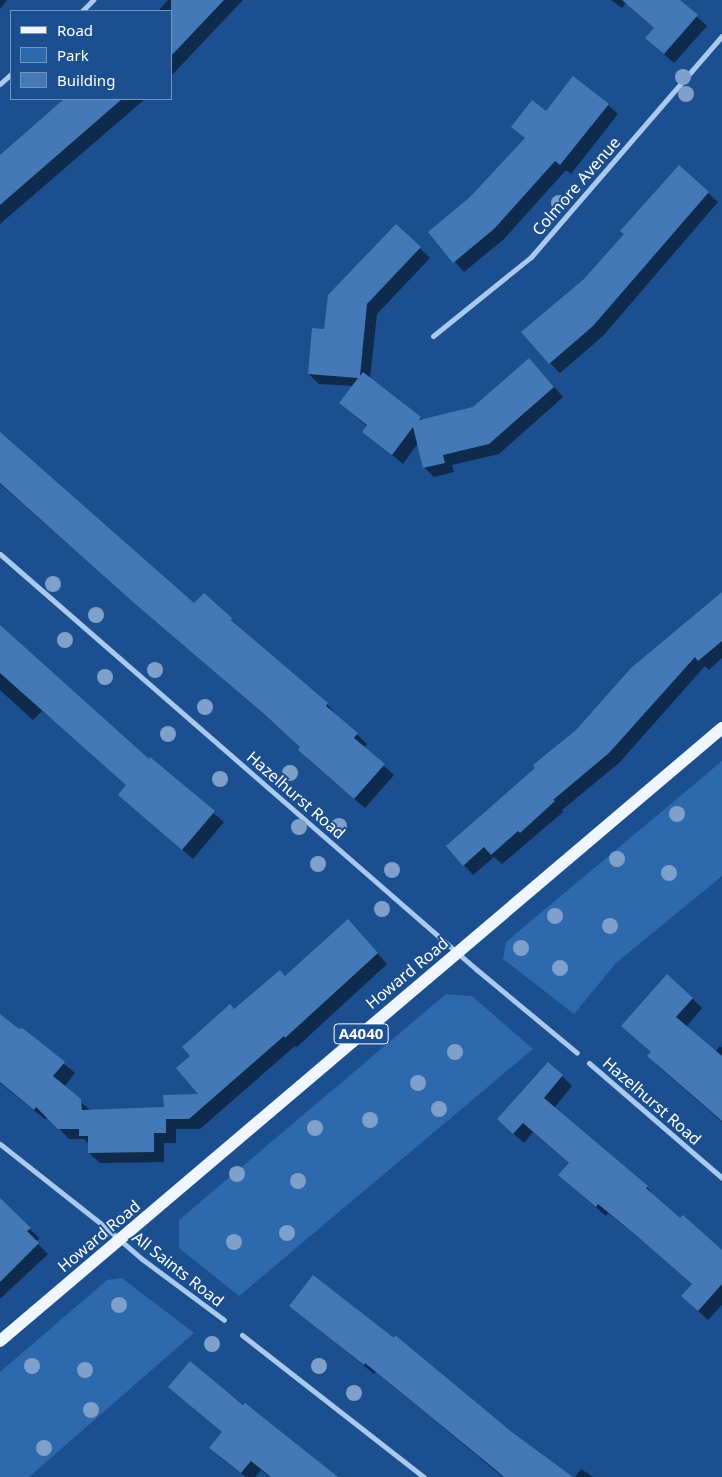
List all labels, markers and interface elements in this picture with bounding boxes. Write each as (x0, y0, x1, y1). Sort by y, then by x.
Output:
legend (10, 10, 172, 100)
text: Road (57, 20, 93, 40)
text: Park (57, 45, 89, 65)
text: Building (57, 70, 115, 90)
street label: Colmore Avenue (528, 133, 624, 239)
street label: Hazelhurst Road (243, 747, 349, 843)
street label: Howard Road (362, 933, 452, 1013)
road number: A4040 (334, 1022, 388, 1046)
street label: Hazelhurst Road (599, 1053, 705, 1149)
street label: Howard Road (54, 1196, 144, 1276)
street label: All Saints Road (129, 1227, 227, 1311)

